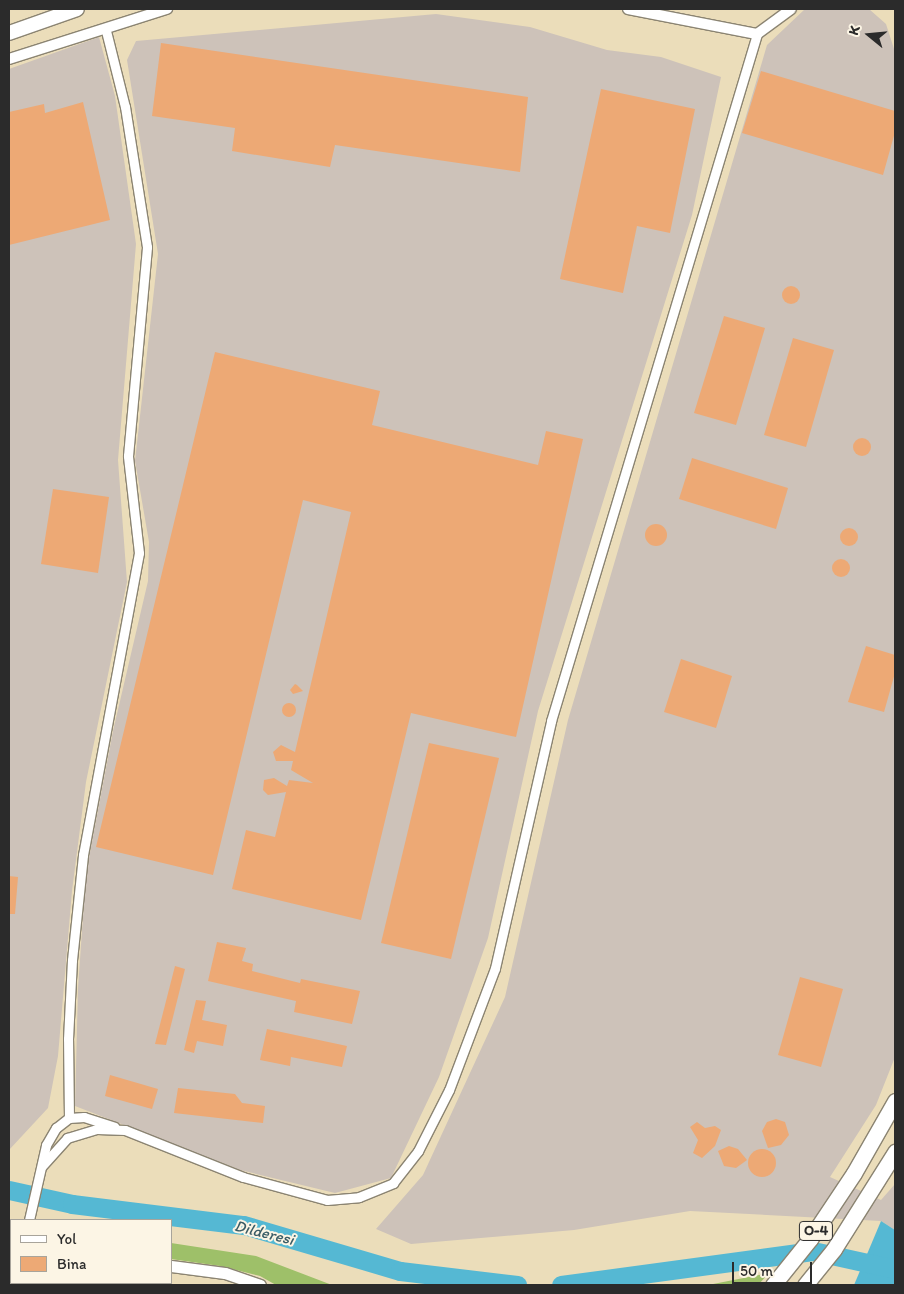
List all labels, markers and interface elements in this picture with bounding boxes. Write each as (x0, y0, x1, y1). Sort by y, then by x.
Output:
north arrow (844, 10, 894, 60)
text: K (845, 24, 864, 37)
water label: Dilderesi (232, 1216, 296, 1250)
legend (10, 1219, 172, 1284)
road number: O-4 (798, 1220, 834, 1242)
text: Yol (57, 1230, 76, 1248)
scale bar (734, 1252, 814, 1284)
text: Bina (57, 1255, 86, 1273)
text: 50 m (740, 1262, 773, 1280)

